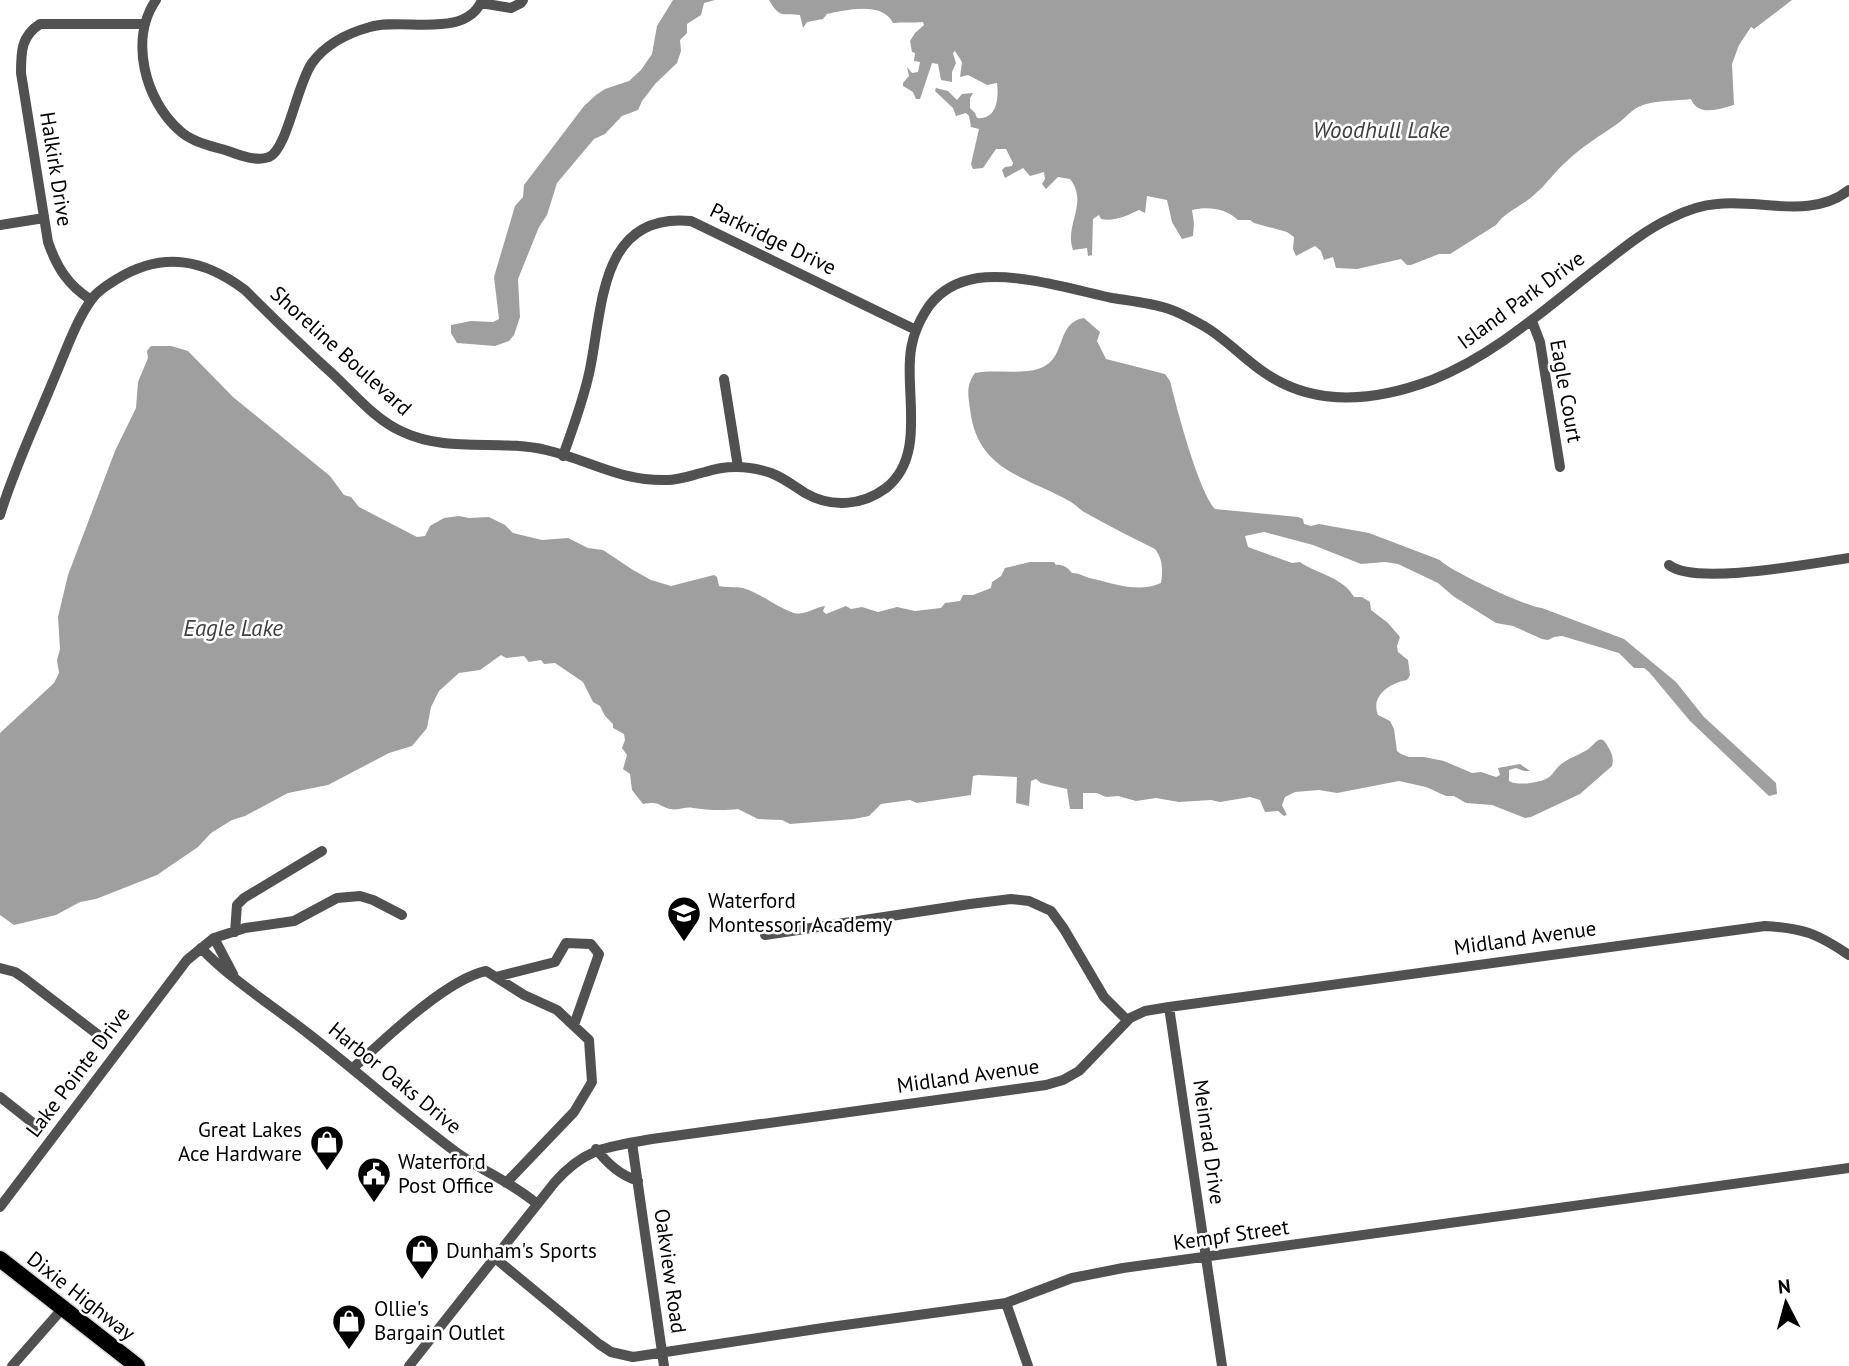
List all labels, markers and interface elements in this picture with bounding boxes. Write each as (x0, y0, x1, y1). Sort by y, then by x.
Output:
street label: Halkirk Drive (34, 110, 79, 228)
water label: Woodhull Lake (1313, 115, 1450, 144)
street label: Parkridge Drive (706, 196, 841, 281)
street label: Island Park Drive (1452, 244, 1590, 355)
street label: Shoreline Boulevard (265, 280, 418, 421)
street label: Eagle Court (1544, 337, 1589, 445)
water label: Eagle Lake (183, 613, 283, 642)
place label: Waterford Montessori Academy (708, 887, 892, 938)
school or university icon: Waterford Montessori Academy (665, 894, 703, 943)
street label: Midland Avenue (1452, 914, 1598, 961)
street label: Lake Pointe Drive (20, 1001, 135, 1142)
street label: Harbor Oaks Drive (323, 1016, 467, 1140)
street label: Midland Avenue (895, 1052, 1041, 1099)
street label: Meinrad Drive (1187, 1078, 1232, 1206)
place label: Great Lakes Ace Hardware (178, 1116, 302, 1167)
shop icon: Great Lakes Ace Hardware (308, 1123, 346, 1172)
place label: Waterford Post Office (398, 1148, 494, 1199)
public building icon: Waterford Post Office (355, 1155, 393, 1204)
street label: Oakview Road (648, 1207, 693, 1335)
street label: Kempf Street (1171, 1213, 1291, 1256)
shop icon: Dunham's Sports (403, 1232, 441, 1281)
place label: Dunham's Sports (446, 1237, 597, 1264)
street label: Dixie Highway (22, 1245, 141, 1346)
north arrow (1751, 1268, 1821, 1338)
text: N (1777, 1274, 1792, 1299)
place label: Ollie's Bargain Outlet (374, 1295, 505, 1346)
shop icon: Ollie's Bargain Outlet (330, 1302, 368, 1351)

